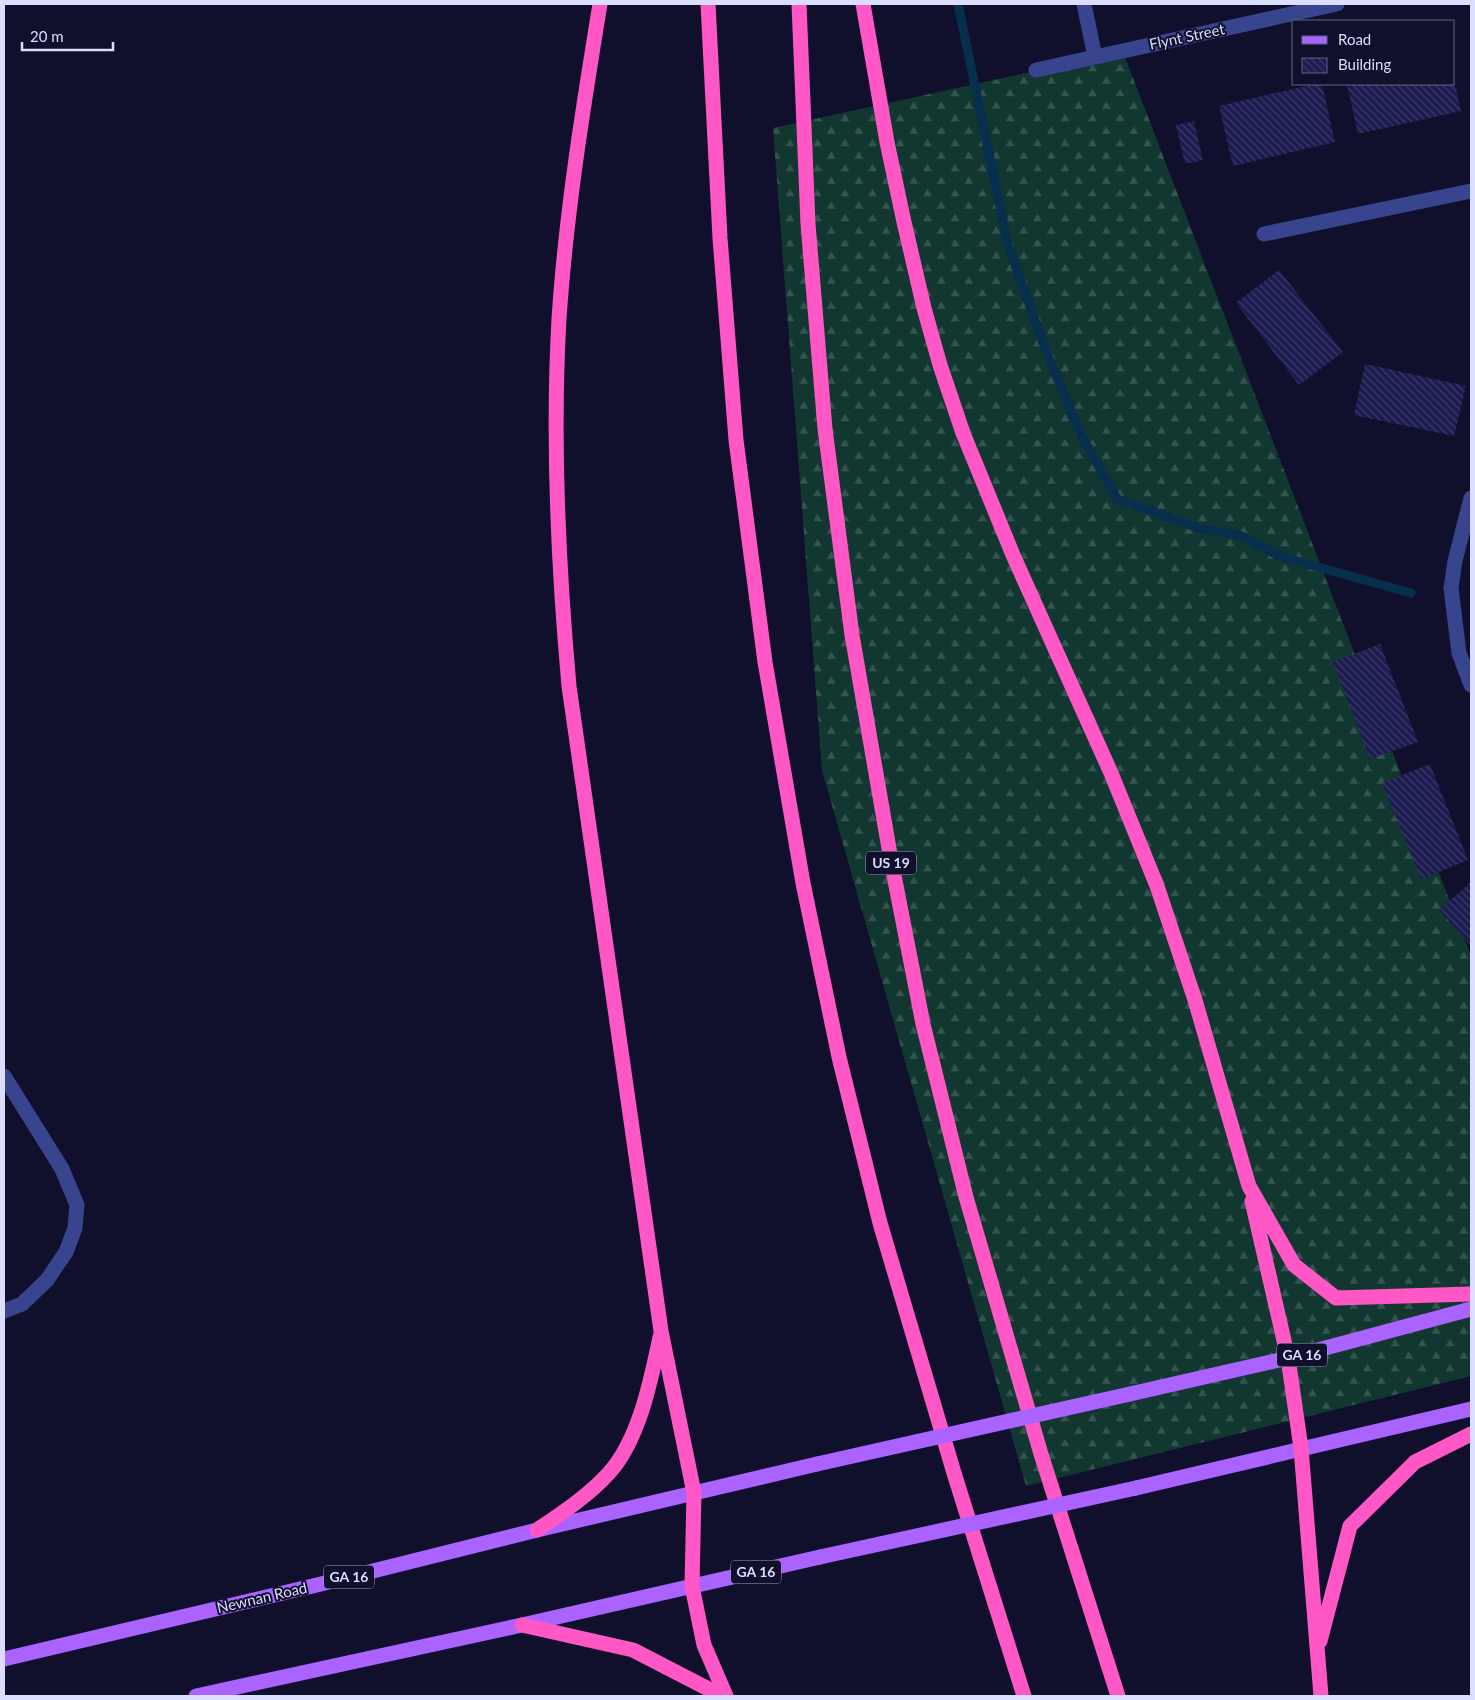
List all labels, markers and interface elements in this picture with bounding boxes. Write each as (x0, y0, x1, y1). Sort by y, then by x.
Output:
street label: Flynt Street (1147, 19, 1227, 53)
scale bar (22, 20, 114, 52)
legend (1292, 20, 1455, 85)
text: 20 m (30, 27, 64, 45)
text: Road (1338, 30, 1371, 48)
text: Building (1338, 55, 1391, 73)
road number: US 19 (866, 851, 916, 874)
road number: GA 16 (1277, 1344, 1327, 1366)
road number: GA 16 (731, 1560, 781, 1584)
road number: GA 16 (324, 1565, 374, 1588)
street label: Newnan Road (215, 1578, 309, 1616)

